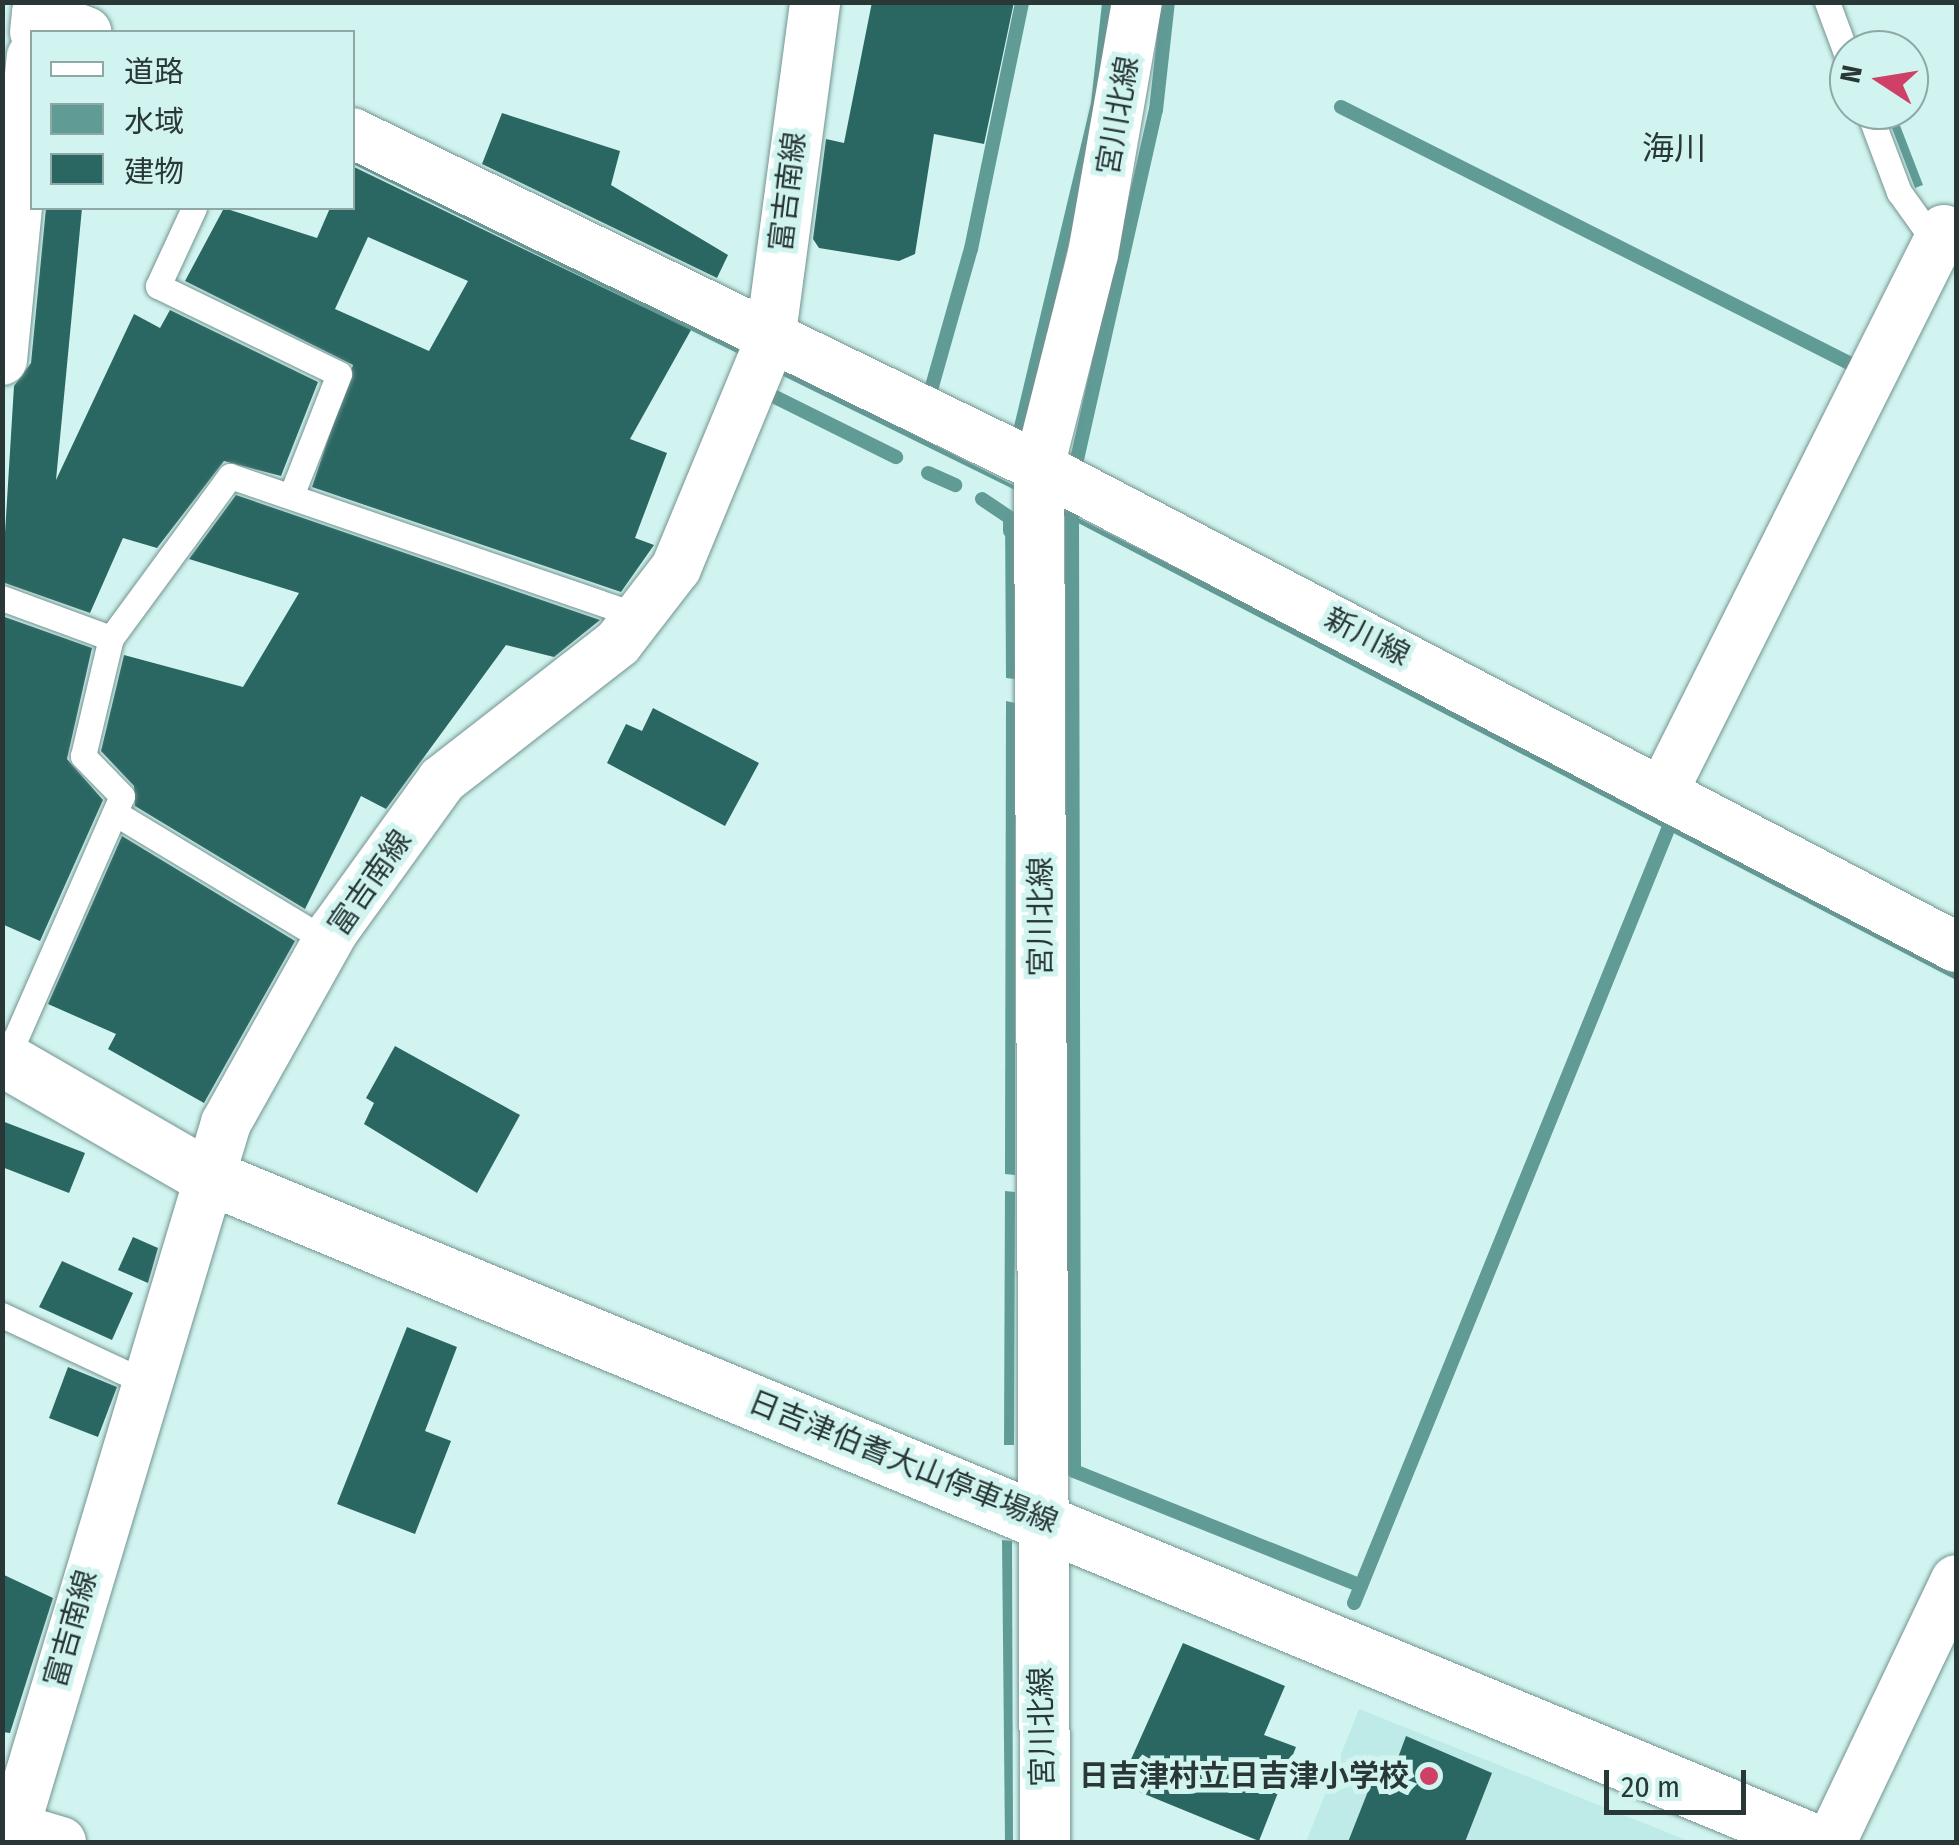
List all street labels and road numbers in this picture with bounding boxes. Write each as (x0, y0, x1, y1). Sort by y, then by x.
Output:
street label: 宮川北線 (1090, 54, 1146, 178)
street label: 富吉南線 (763, 130, 813, 254)
street label: 新川線 (1319, 601, 1415, 673)
street label: 富吉南線 (321, 824, 419, 942)
street label: 宮川北線 (1023, 857, 1059, 977)
street label: 日吉津伯耆大山停車場線 (743, 1384, 1063, 1540)
street label: 富吉南線 (37, 1566, 105, 1692)
street label: 宮川北線 (1023, 1667, 1061, 1787)

